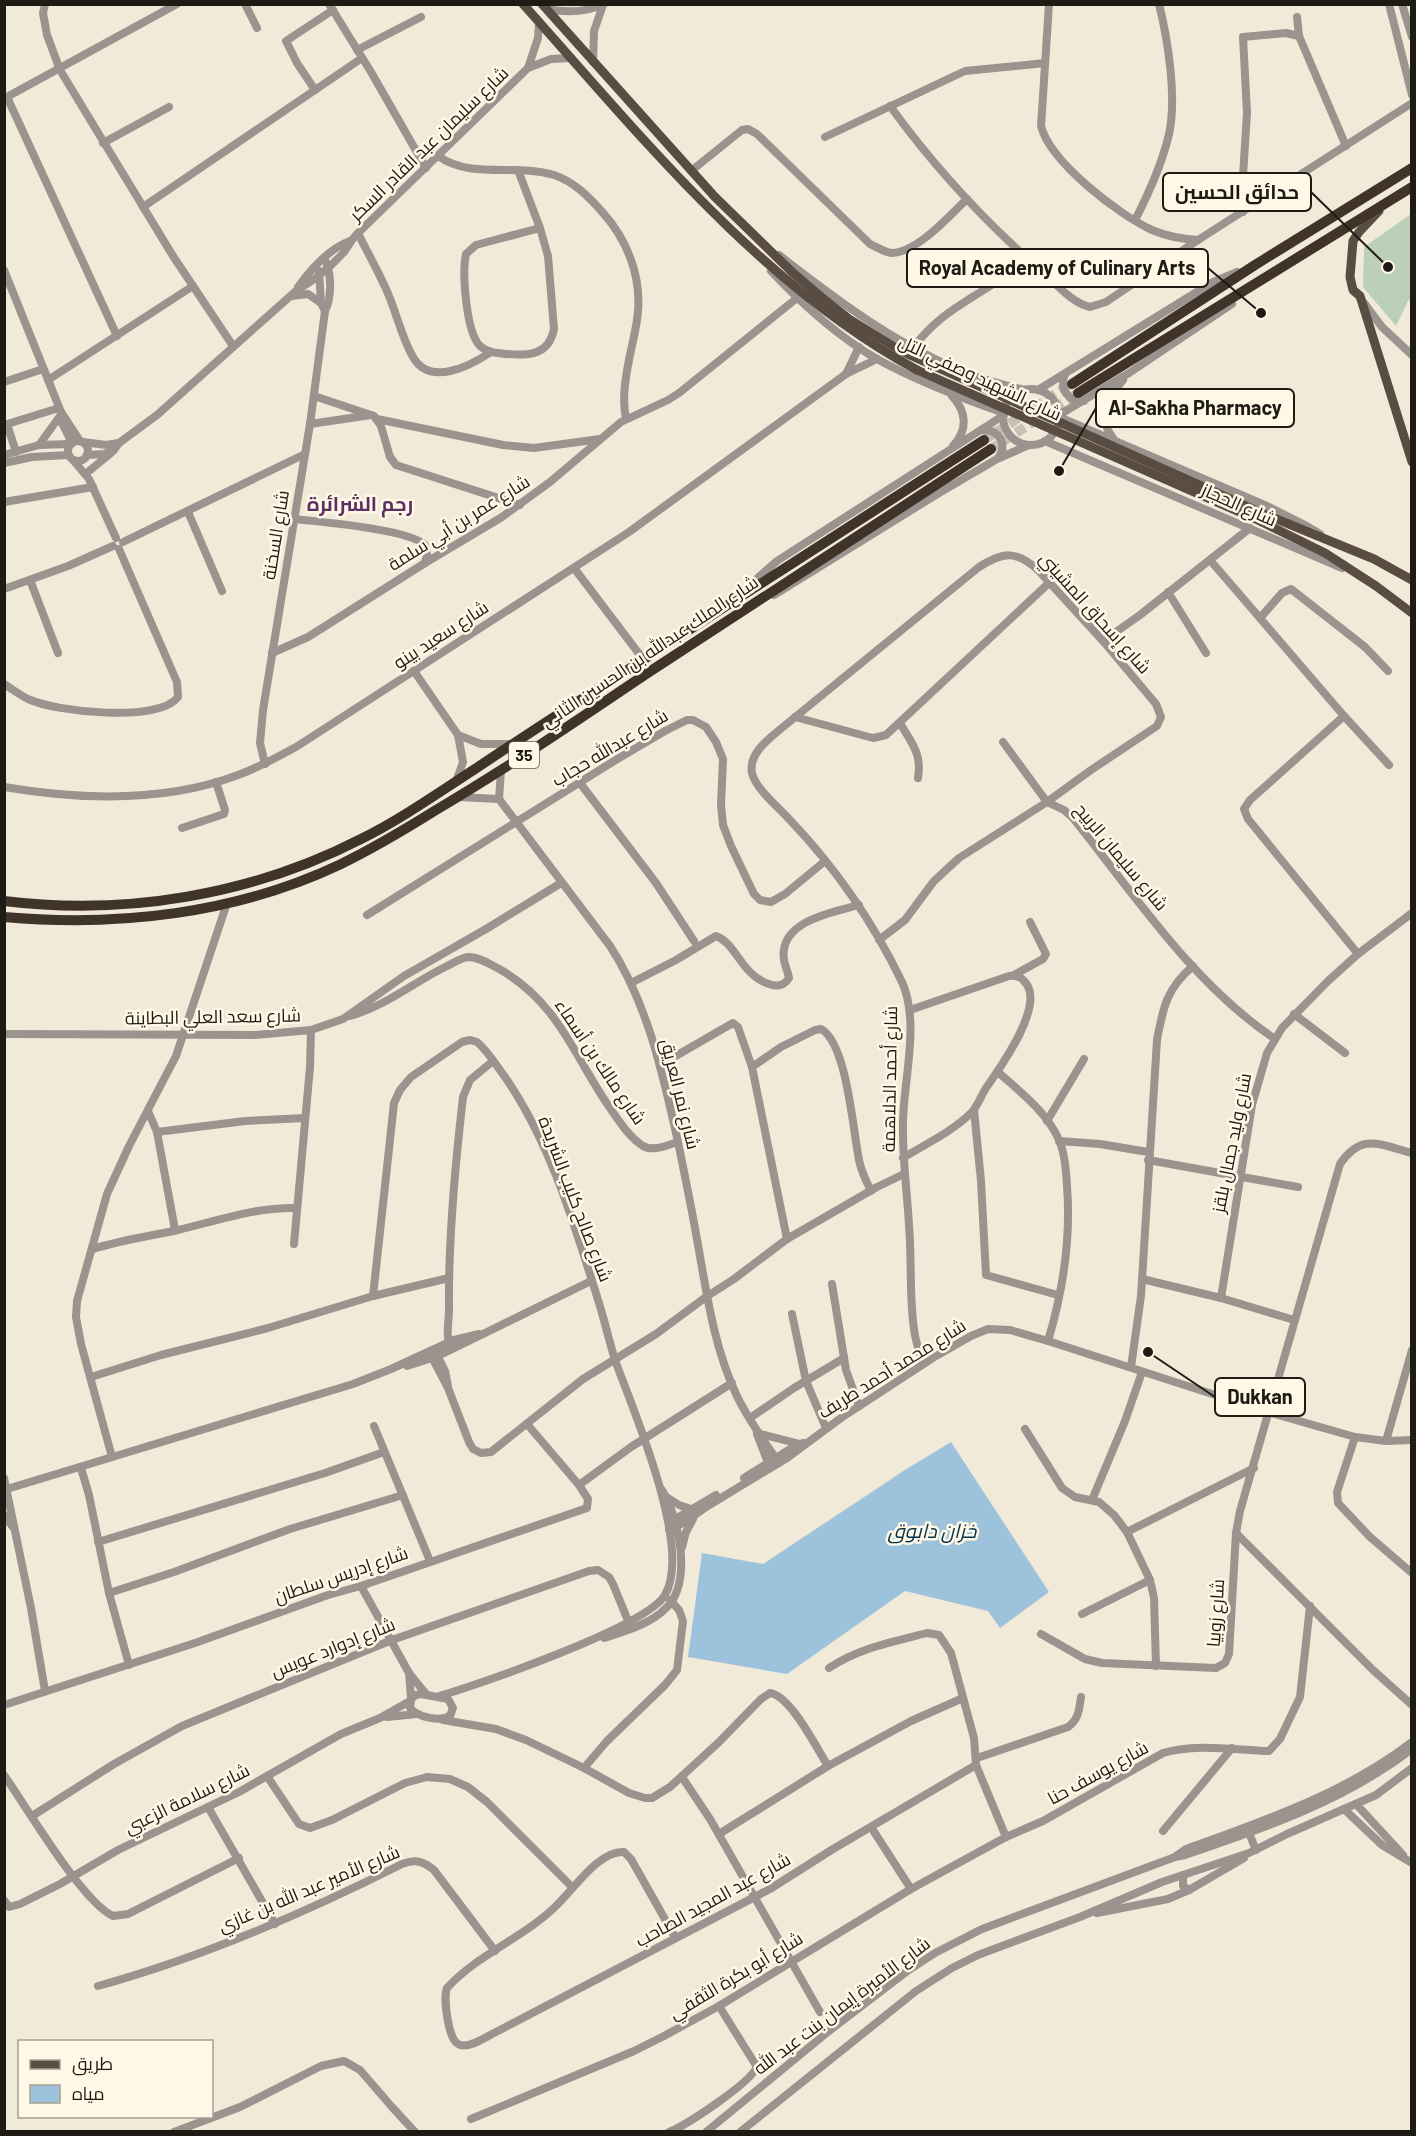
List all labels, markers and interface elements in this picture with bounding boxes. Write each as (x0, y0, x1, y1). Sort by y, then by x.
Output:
street label: شارع سليمان عبد القادر السكر (343, 62, 514, 227)
callout: حدائق الحسين (1163, 173, 1311, 211)
text: حدائق الحسين (1175, 179, 1299, 205)
callout: Royal Academy of Culinary Arts (907, 249, 1208, 287)
text: Royal Academy of Culinary Arts (919, 255, 1195, 279)
street label: شارع الشهيد وصفي التل (894, 330, 1065, 428)
callout: Al-Sakha Pharmacy (1096, 389, 1294, 427)
text: Al-Sakha Pharmacy (1108, 395, 1282, 419)
street label: شارع عمر بن أبي سلمة (383, 470, 536, 578)
street label: شارع الحجاز (1197, 477, 1280, 532)
street label: شارع السخنة (257, 489, 295, 581)
district label: رجم الشرائرة (307, 491, 413, 518)
street label: شارع إسحاق المشيني (1032, 547, 1156, 680)
street label: شارع الملك عبدالله بن الحسين الثاني (537, 570, 764, 735)
street label: شارع سعيد بينو (389, 595, 493, 675)
street label: شارع عبدالله حجاب (547, 704, 673, 792)
road number: 35 (509, 742, 539, 768)
street label: شارع سليمان الربيح (1069, 798, 1173, 916)
street label: شارع مالك بن أسماء (549, 995, 651, 1129)
street label: شارع سعد العلي البطاينة (125, 1003, 301, 1033)
street label: شارع أحمد الدلاهمة (877, 1006, 903, 1152)
street label: شارع نمر العريق (655, 1036, 705, 1152)
street label: شارع وليد جمال بلقز (1206, 1071, 1257, 1216)
street label: شارع صالح كليب الشريدة (532, 1113, 618, 1285)
street label: شارع محمد أحمد طريف (813, 1314, 971, 1424)
callout: Dukkan (1215, 1378, 1305, 1416)
text: Dukkan (1227, 1384, 1293, 1408)
water label: خزان دابوق (888, 1518, 977, 1544)
street label: شارع إدريس سلطان (271, 1541, 411, 1609)
street label: شارع زوبيا (1202, 1578, 1230, 1648)
street label: شارع إدوارد عويس (267, 1612, 399, 1684)
street label: شارع يوسف حنا (1043, 1735, 1153, 1811)
street label: شارع سلامة الزعبي (120, 1758, 255, 1842)
street label: شارع الأمير عبد الله بن غازي (214, 1840, 404, 1940)
street label: شارع عبد المجيد الصاحب (631, 1847, 795, 1953)
street label: شارع أبو بكرة الثقفي (665, 1926, 808, 2027)
street label: شارع الأميرة إيمان بنت عبد الله (749, 1932, 935, 2080)
legend (18, 2040, 213, 2118)
text: طريق (72, 2052, 113, 2076)
text: مياه (72, 2082, 105, 2104)

